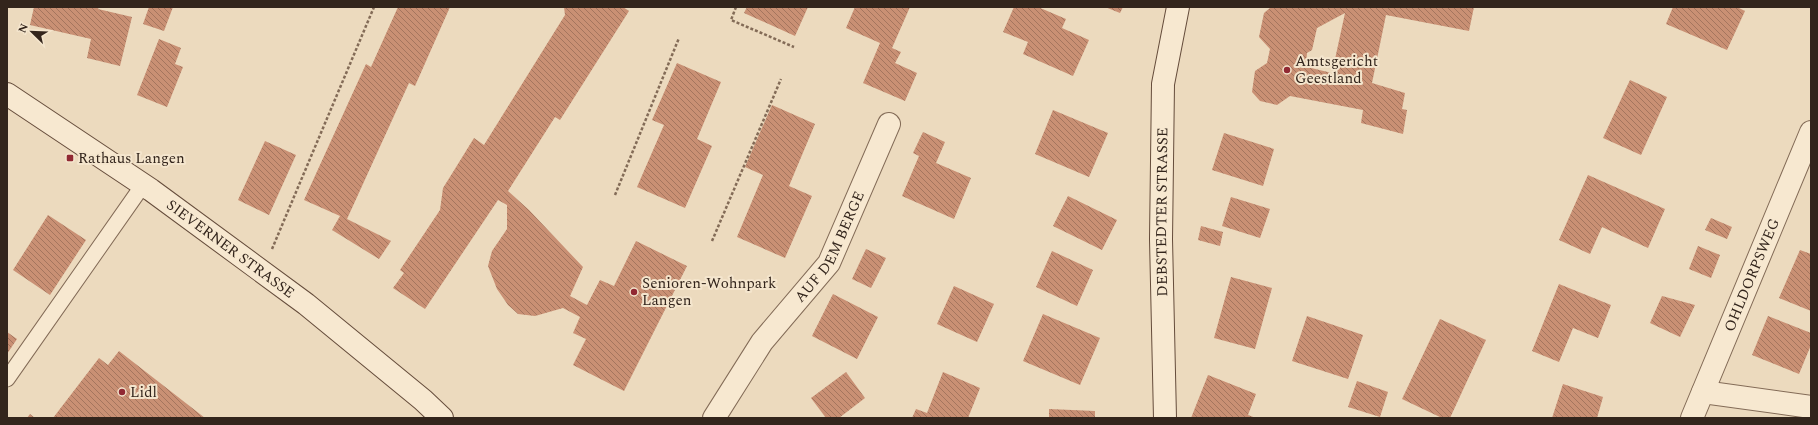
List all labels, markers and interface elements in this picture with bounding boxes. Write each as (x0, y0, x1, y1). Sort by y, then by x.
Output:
north arrow (12, 12, 52, 52)
text: N (14, 21, 33, 36)
place label: Amtsgericht Geestland (1295, 50, 1378, 90)
marker: Amtsgericht Geestland (1282, 65, 1292, 75)
street label: DEBSTEDTER STRASSE (1150, 127, 1174, 297)
place label: Rathaus Langen (78, 147, 185, 170)
marker: Rathaus Langen (65, 153, 75, 163)
street label: AUF DEM BERGE (789, 187, 871, 308)
street label: SIEVERNER STRASSE (161, 194, 299, 304)
street label: OHLDORPSWEG (1718, 215, 1786, 335)
place label: Senioren-Wohnpark Langen (642, 272, 776, 312)
marker: Senioren-Wohnpark Langen (629, 287, 639, 297)
place label: Lidl (130, 381, 157, 404)
marker: Lidl (117, 387, 127, 397)

